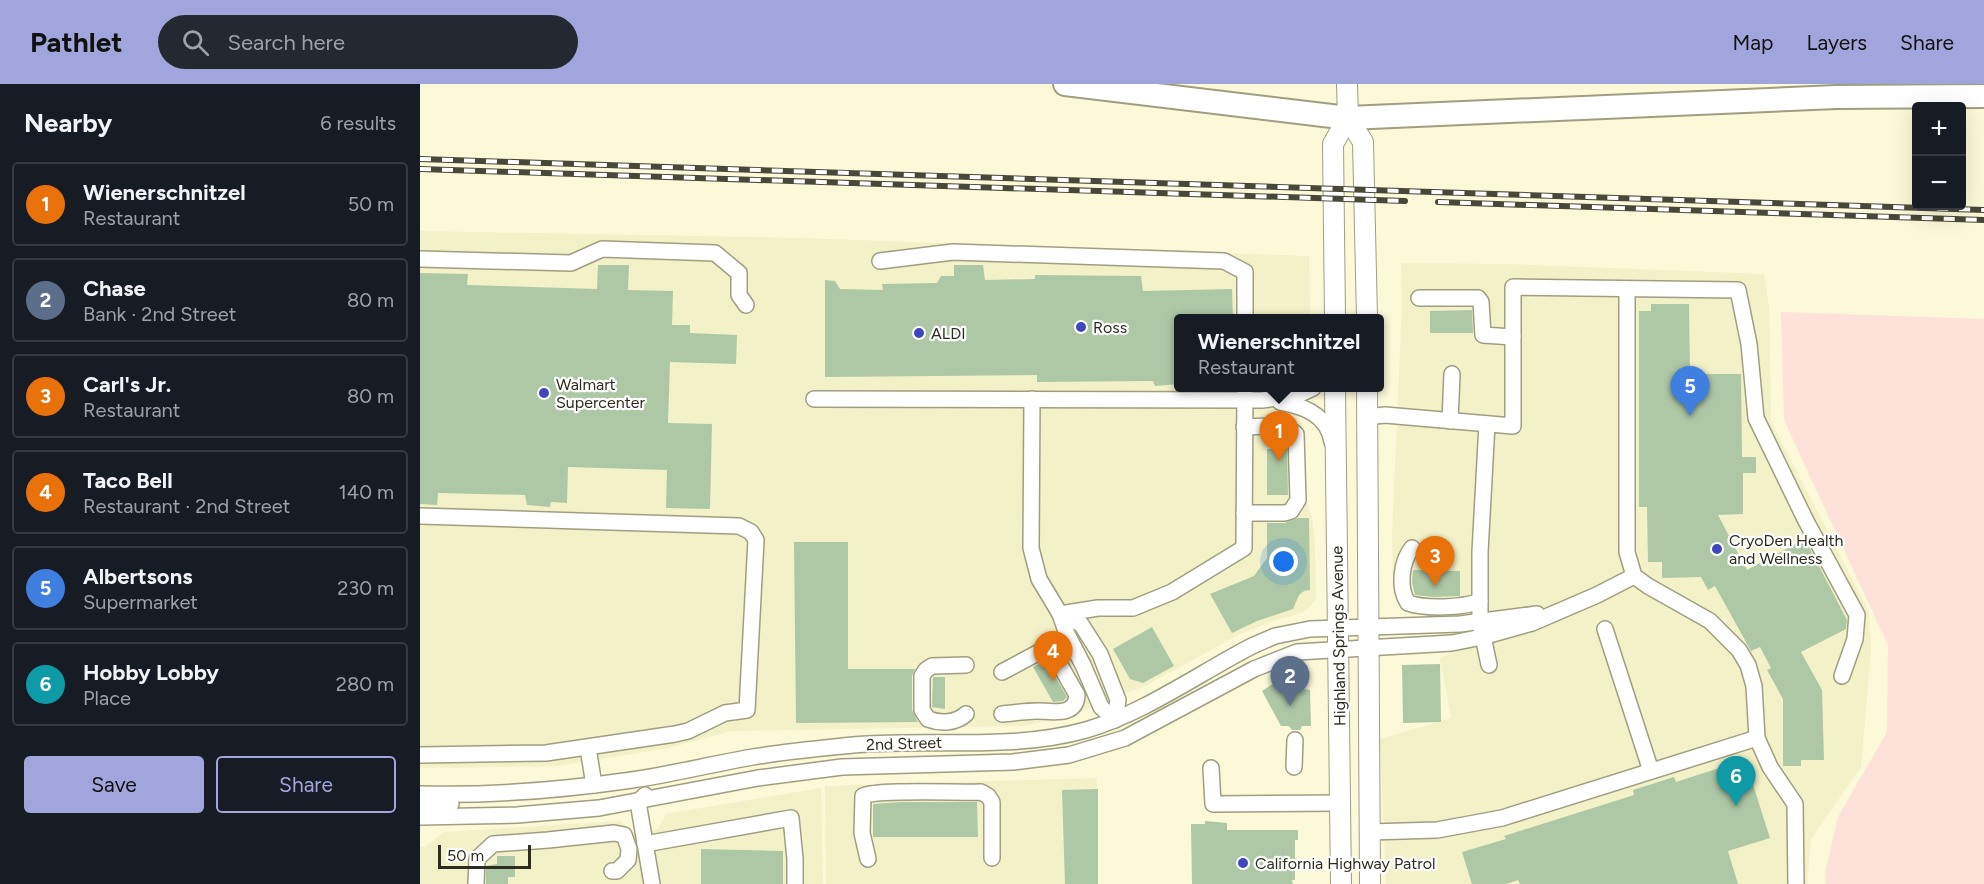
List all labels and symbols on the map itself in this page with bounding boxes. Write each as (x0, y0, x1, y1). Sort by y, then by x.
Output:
place label: Ross (1093, 318, 1127, 337)
marker: Ross (1074, 320, 1088, 334)
place label: ALDI (931, 324, 966, 343)
marker: ALDI (912, 326, 926, 340)
pin: 5 (1670, 366, 1710, 416)
place label: Walmart Supercenter (556, 375, 645, 412)
marker: Walmart Supercenter (537, 386, 551, 400)
pin: 1 (1260, 412, 1298, 461)
place label: CryoDen Health and Wellness (1729, 531, 1844, 568)
pin: 3 (1416, 536, 1454, 586)
marker: CryoDen Health and Wellness (1710, 542, 1724, 556)
street label: Highland Springs Avenue (1327, 545, 1350, 726)
your location (1269, 547, 1298, 576)
pin: 4 (1034, 632, 1072, 681)
pin: 2 (1270, 656, 1310, 706)
street label: 2nd Street (866, 733, 942, 754)
pin: 6 (1716, 756, 1756, 806)
scale bar (438, 842, 531, 870)
place label: California Highway Patrol (1255, 854, 1435, 873)
marker: California Highway Patrol (1236, 856, 1250, 870)

